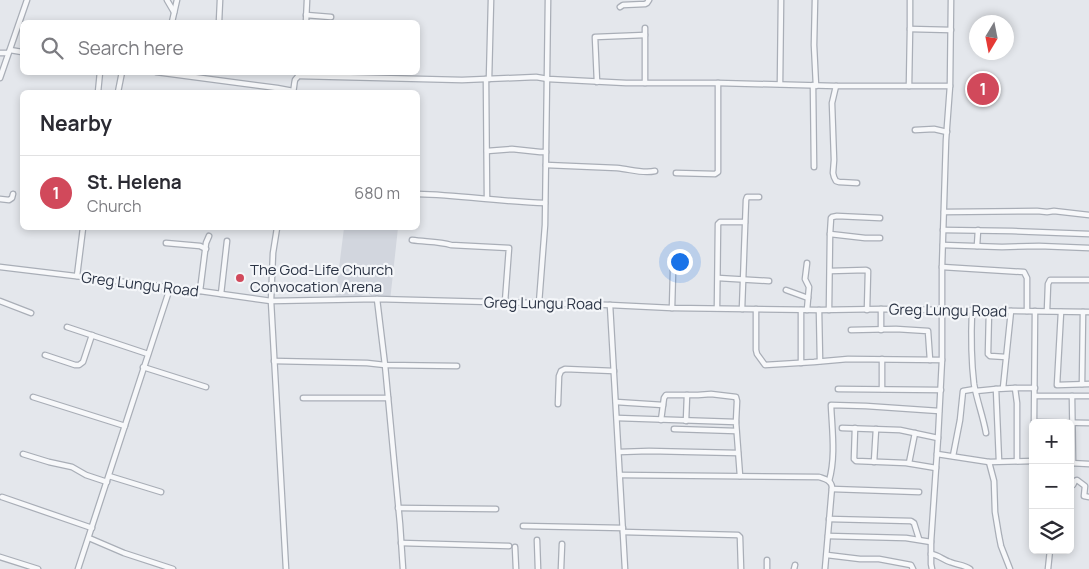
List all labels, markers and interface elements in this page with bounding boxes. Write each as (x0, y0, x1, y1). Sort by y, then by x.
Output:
north arrow (969, 15, 1014, 60)
search box (20, 20, 420, 75)
icon: search (38, 34, 66, 62)
text: Search here (78, 35, 184, 61)
pin: 1 (967, 70, 999, 108)
text: Nearby (40, 109, 112, 137)
text: St. Helena (87, 169, 182, 195)
text: 1 (52, 182, 60, 204)
text: 680 m (354, 182, 400, 204)
text: Church (87, 195, 141, 217)
your location (667, 249, 693, 275)
place label: The God-Life Church Convocation Arena (250, 259, 393, 297)
street label: Greg Lungu Road (80, 266, 200, 302)
marker: The God-Life Church Convocation Arena (234, 272, 246, 284)
street label: Greg Lungu Road (484, 291, 602, 315)
street label: Greg Lungu Road (889, 298, 1007, 322)
map controls (1029, 419, 1074, 554)
button: + (1029, 419, 1074, 464)
button: − (1029, 464, 1074, 509)
button: layers (1029, 509, 1074, 554)

